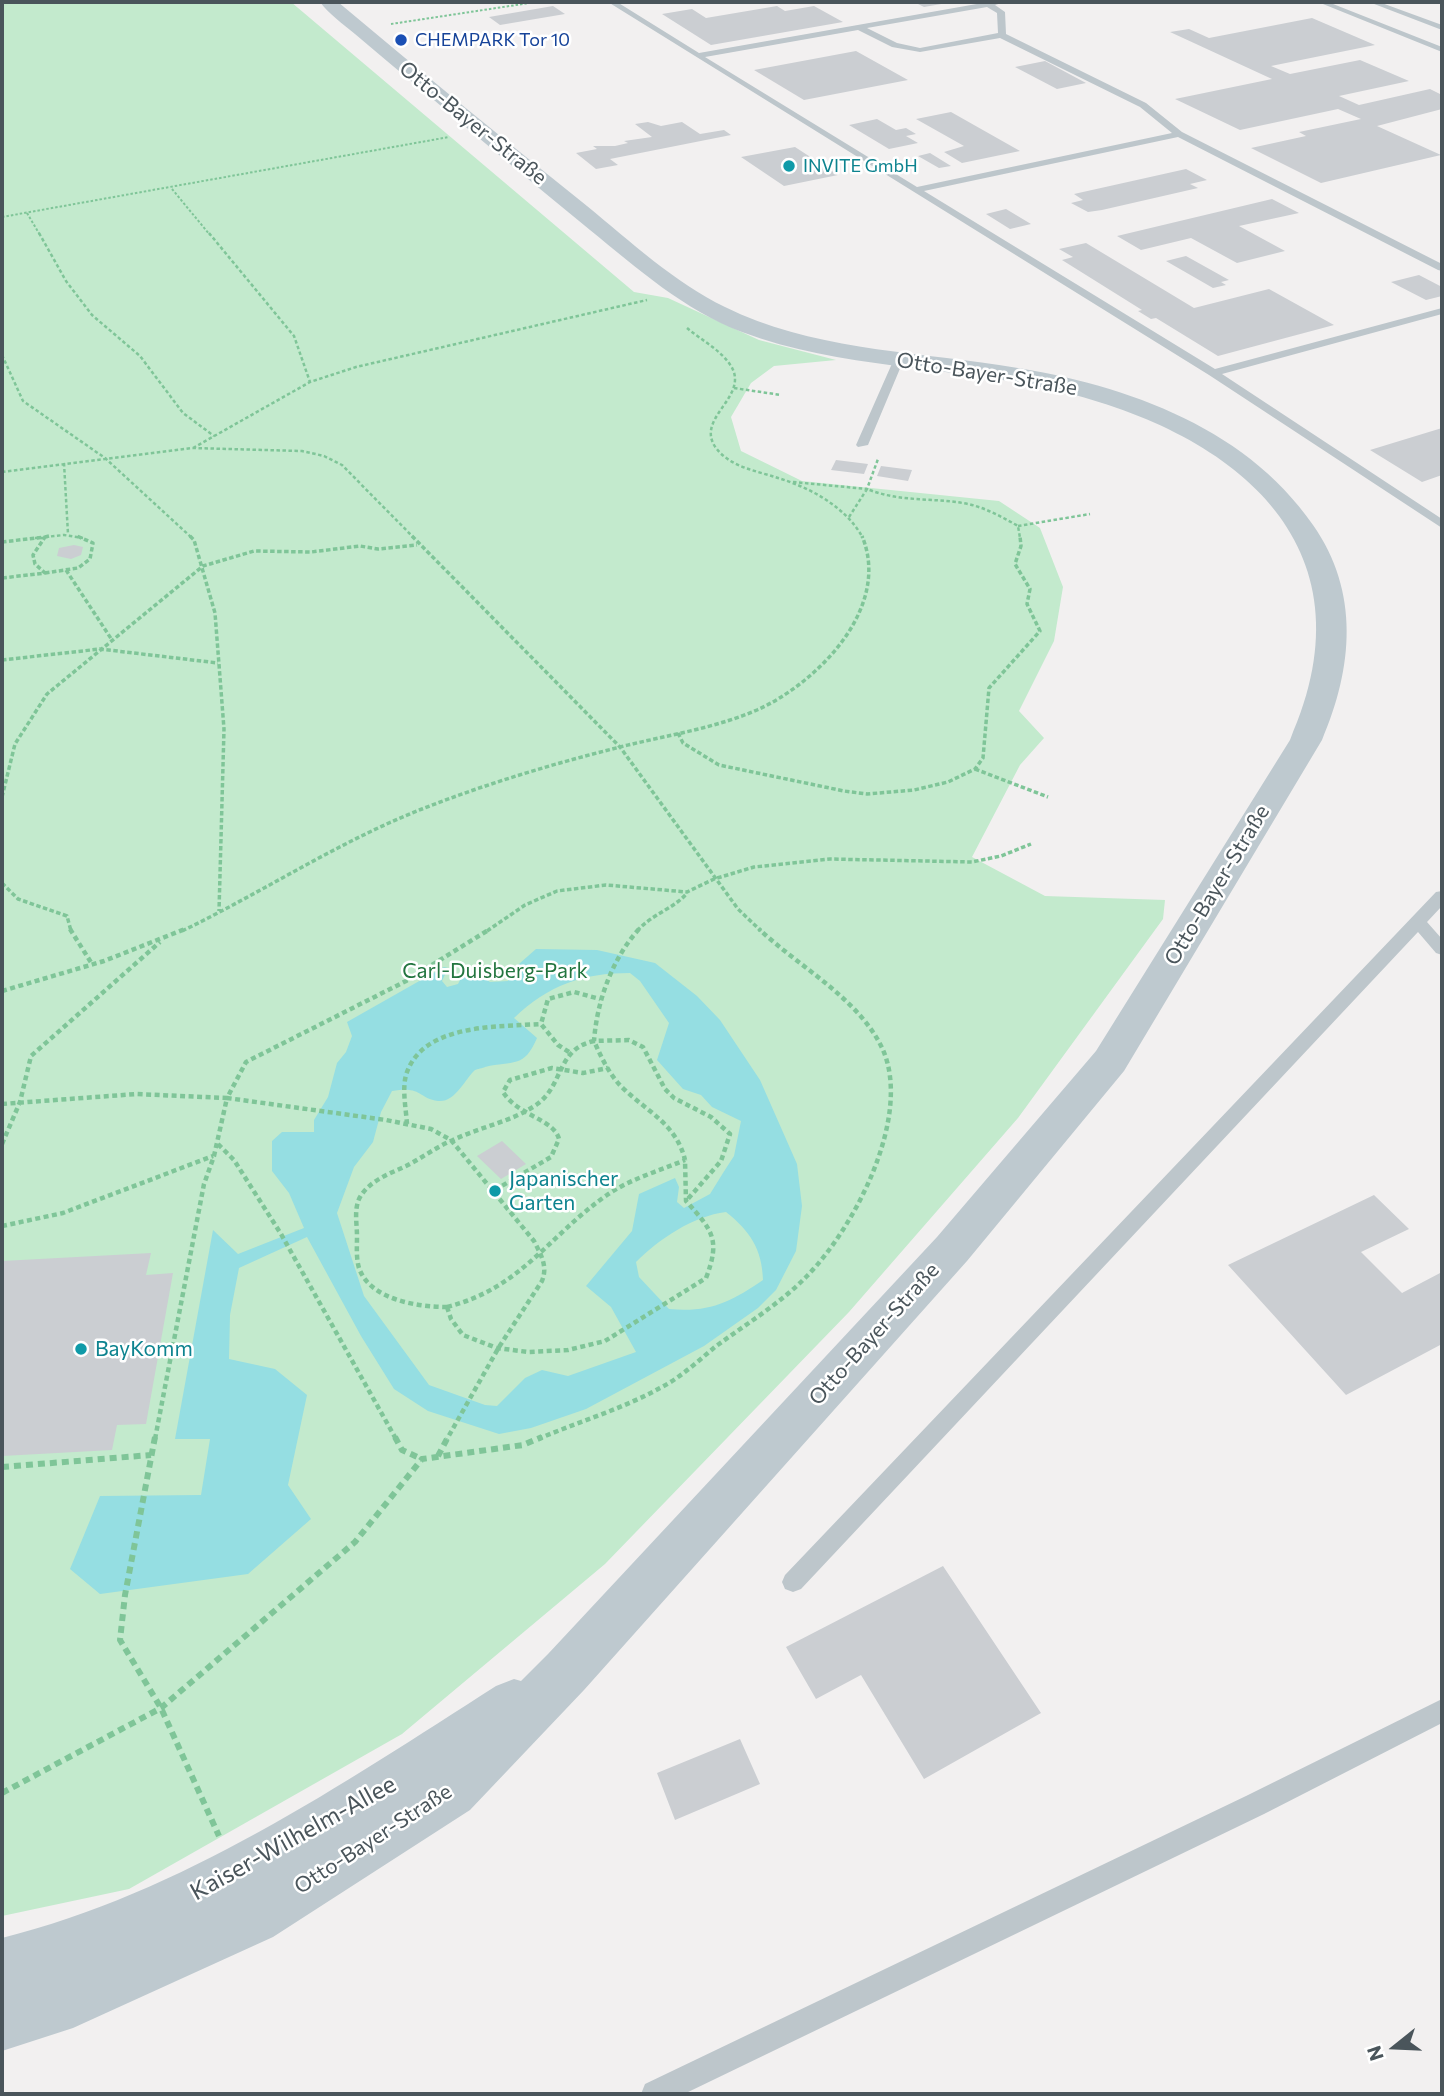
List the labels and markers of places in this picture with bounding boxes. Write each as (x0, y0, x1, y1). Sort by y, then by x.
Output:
place label: CHEMPARK Tor 10 (415, 29, 570, 51)
marker: CHEMPARK Tor 10 (393, 32, 409, 48)
place label: INVITE GmbH (803, 155, 918, 177)
marker: INVITE GmbH (781, 158, 797, 174)
place label: Japanischer Garten (509, 1166, 618, 1216)
marker: Japanischer Garten (487, 1183, 503, 1199)
place label: BayKomm (95, 1336, 193, 1362)
marker: BayKomm (73, 1341, 89, 1357)

